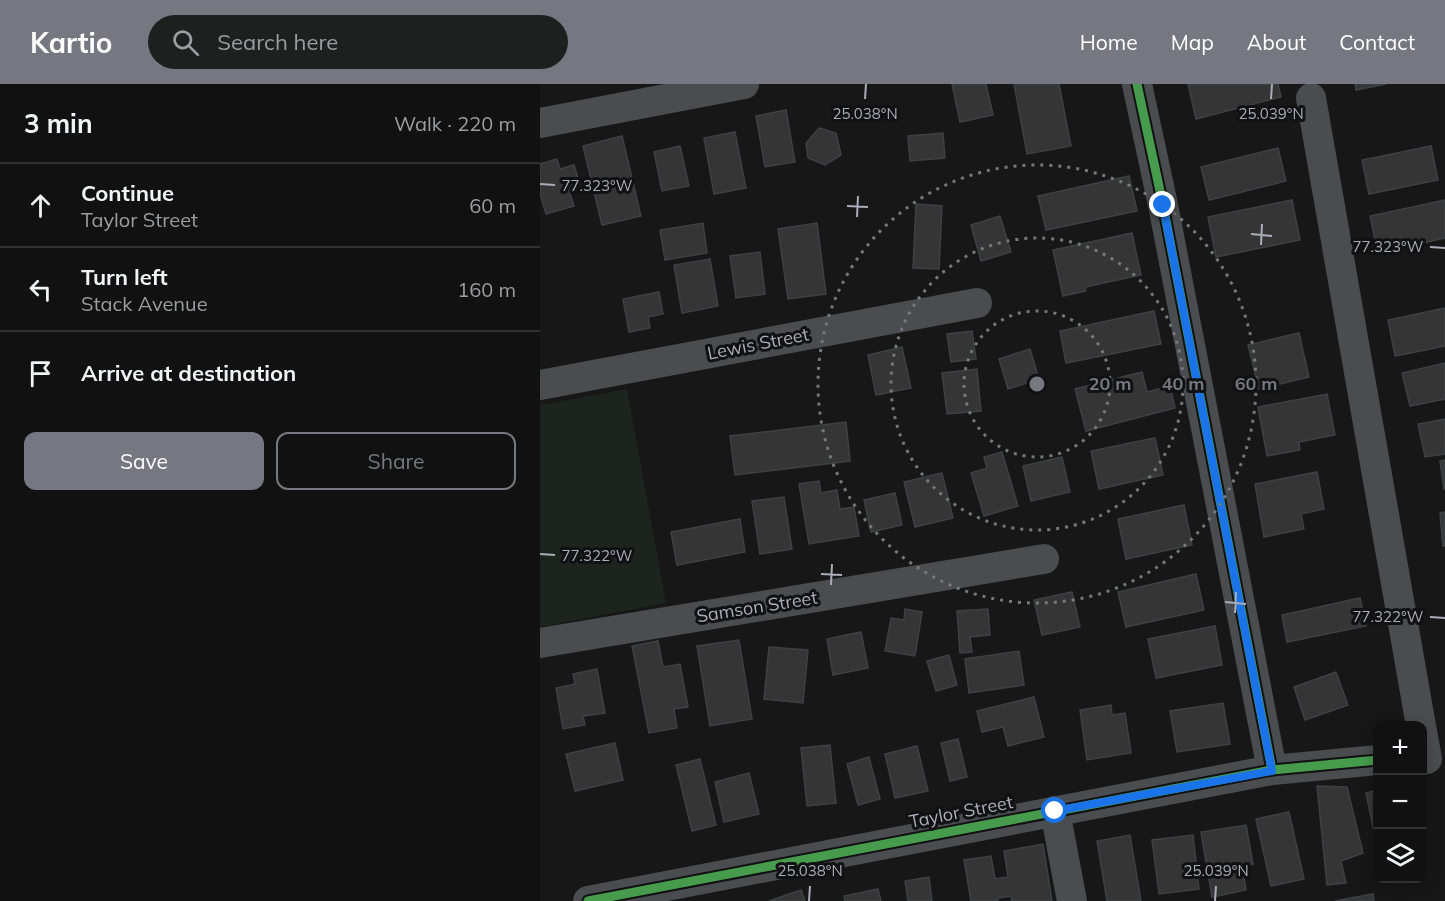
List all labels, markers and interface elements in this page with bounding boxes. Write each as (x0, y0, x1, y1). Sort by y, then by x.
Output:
search box (148, 15, 568, 69)
text: Kartio (30, 25, 112, 60)
icon: search (169, 26, 202, 59)
text: Search here (217, 28, 338, 56)
text: Home (1080, 29, 1138, 55)
text: Map (1171, 29, 1214, 55)
text: About (1247, 29, 1306, 55)
text: Contact (1339, 29, 1415, 55)
text: 25.038°N (832, 104, 898, 123)
text: 25.039°N (1238, 104, 1304, 123)
text: 3 min (24, 107, 93, 140)
text: Walk · 220 m (394, 111, 516, 136)
text: 77.323°W (562, 176, 633, 195)
text: Continue (81, 179, 174, 207)
icon: ahead (24, 189, 57, 222)
route end (1149, 191, 1175, 217)
text: 60 m (469, 193, 516, 218)
text: Taylor Street (81, 207, 198, 232)
text: 77.323°W (1353, 237, 1424, 256)
text: Turn left (81, 263, 168, 291)
icon: left (24, 273, 57, 306)
text: 160 m (457, 277, 516, 302)
text: Stack Avenue (81, 291, 208, 316)
street label: Lewis Street (705, 322, 811, 365)
icon: arrive (24, 357, 57, 390)
text: Arrive at destination (81, 359, 296, 387)
text: 20 m (1089, 372, 1131, 395)
text: 40 m (1162, 372, 1204, 395)
text: 60 m (1235, 372, 1277, 395)
centre of rings (1027, 374, 1047, 394)
button: Save (24, 432, 264, 490)
button: Share (276, 432, 516, 490)
text: 77.322°W (562, 546, 633, 565)
street label: Samson Street (695, 586, 819, 627)
text: 77.322°W (1353, 607, 1424, 626)
map controls (1373, 721, 1427, 883)
button: + (1373, 721, 1427, 775)
button: − (1373, 775, 1427, 829)
street label: Taylor Street (907, 790, 1015, 833)
route start (1041, 797, 1067, 823)
button: layers (1373, 829, 1427, 883)
text: 25.038°N (777, 861, 843, 880)
text: 25.039°N (1183, 861, 1249, 880)

